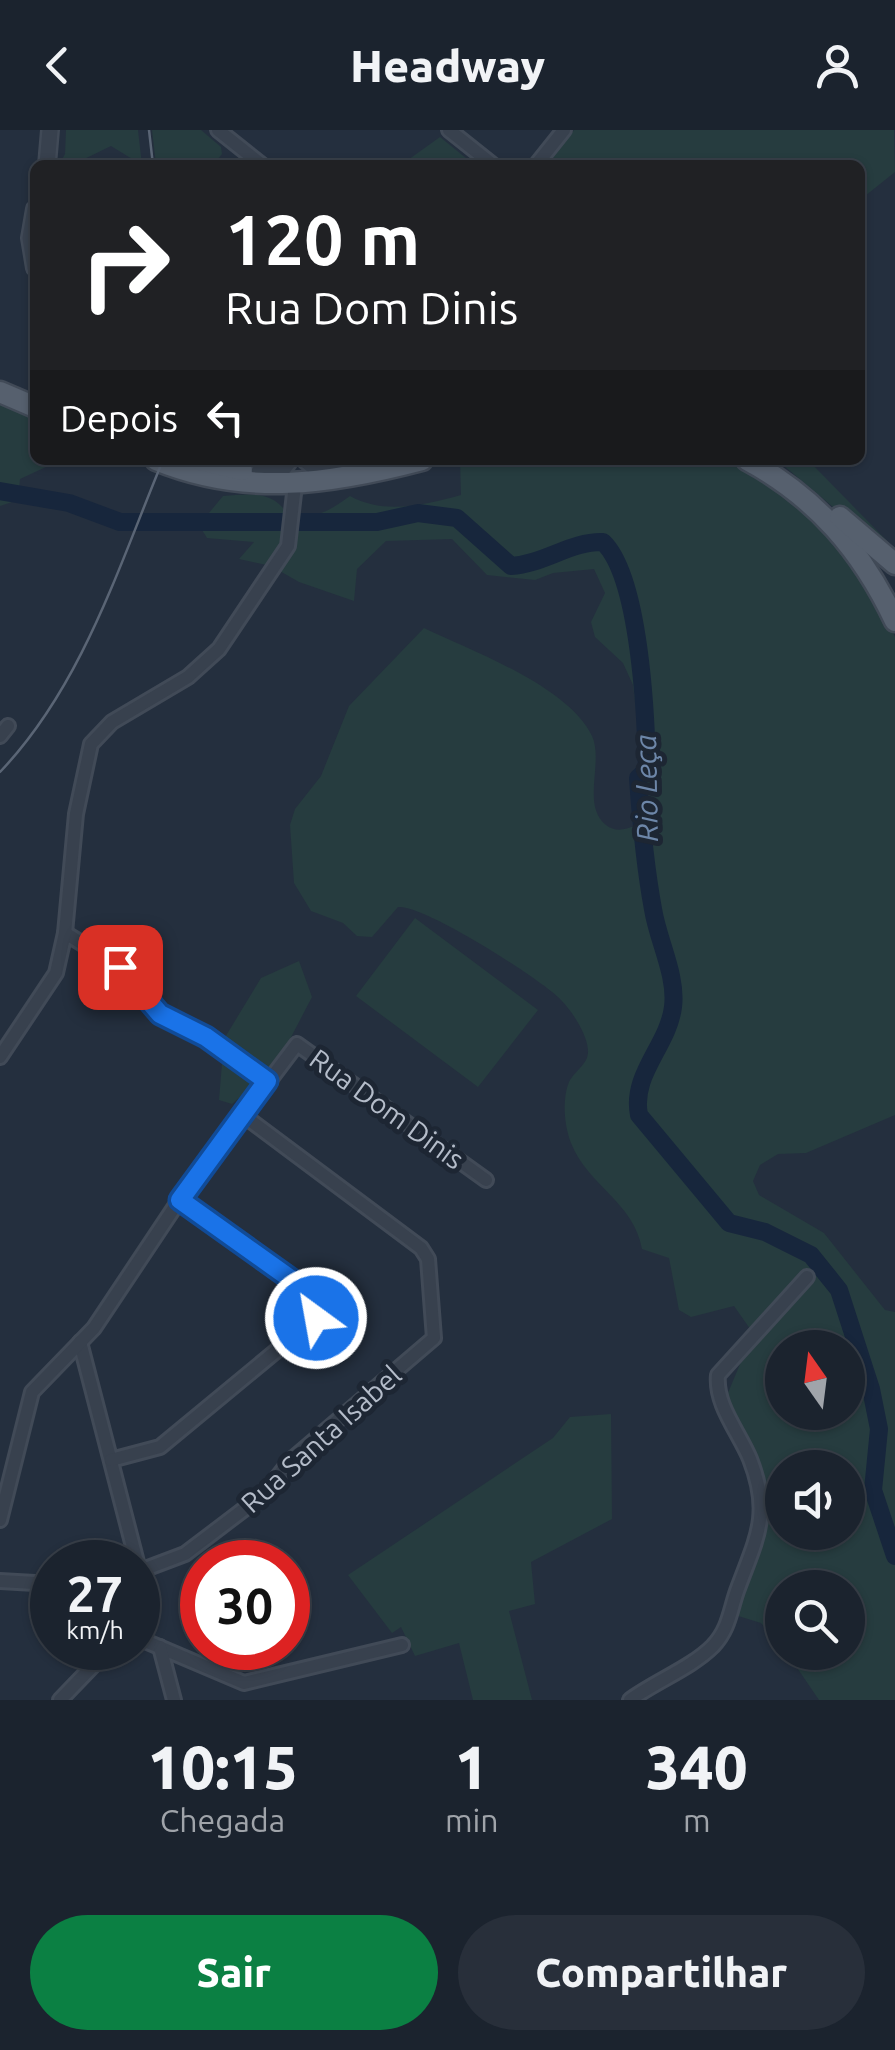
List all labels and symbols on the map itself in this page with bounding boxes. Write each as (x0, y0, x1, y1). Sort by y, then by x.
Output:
water label: Rio Leça (628, 734, 664, 842)
pin (78, 925, 163, 1010)
street label: Rua Dom Dinis (304, 1042, 470, 1175)
position arrow (264, 1266, 368, 1370)
north arrow (765, 1330, 865, 1430)
street label: Rua Santa Isabel (235, 1359, 407, 1518)
speed limit sign: 30 (180, 1540, 310, 1670)

